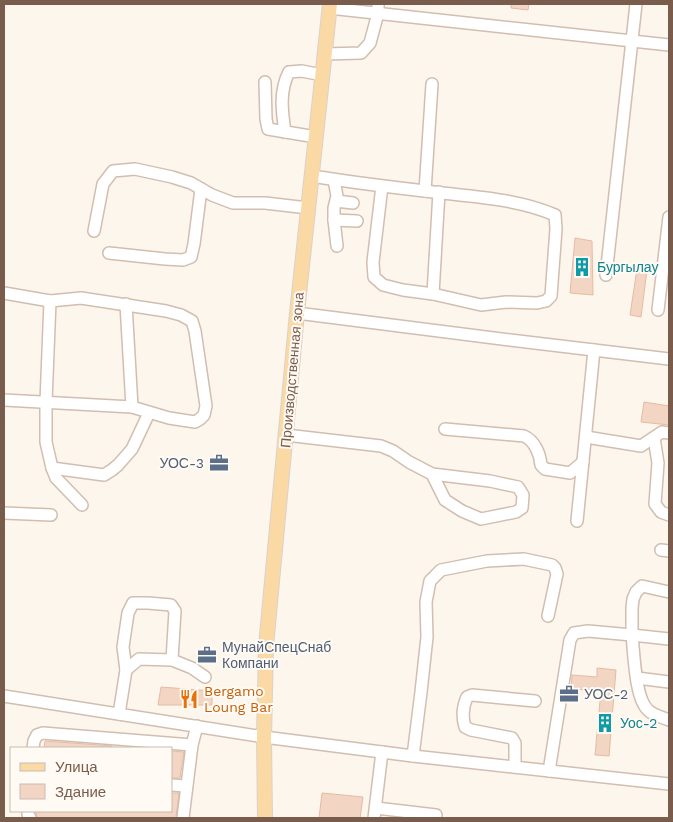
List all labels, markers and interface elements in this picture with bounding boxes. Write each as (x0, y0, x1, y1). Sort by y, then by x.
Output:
building icon: Бургылау (571, 256, 593, 278)
place label: Бургылау (597, 259, 658, 275)
street label: Производственная зона (277, 291, 307, 449)
office icon: УОС-3 (208, 452, 230, 474)
place label: УОС-3 (159, 455, 204, 471)
place label: МунайСпецСнаб Компани (222, 639, 331, 671)
office icon: МунайСпецСнаб Компани (196, 644, 218, 666)
place label: Bergamo Loung Bar (204, 683, 273, 715)
office icon: УОС-2 (558, 683, 580, 705)
place label: УОС-2 (584, 686, 628, 702)
restaurant icon: Bergamo Loung Bar (178, 688, 200, 710)
building icon: Уос-2 (594, 712, 616, 734)
place label: Уос-2 (620, 715, 658, 731)
legend (10, 747, 172, 812)
text: Улица (55, 758, 98, 776)
text: Здание (55, 783, 106, 801)

